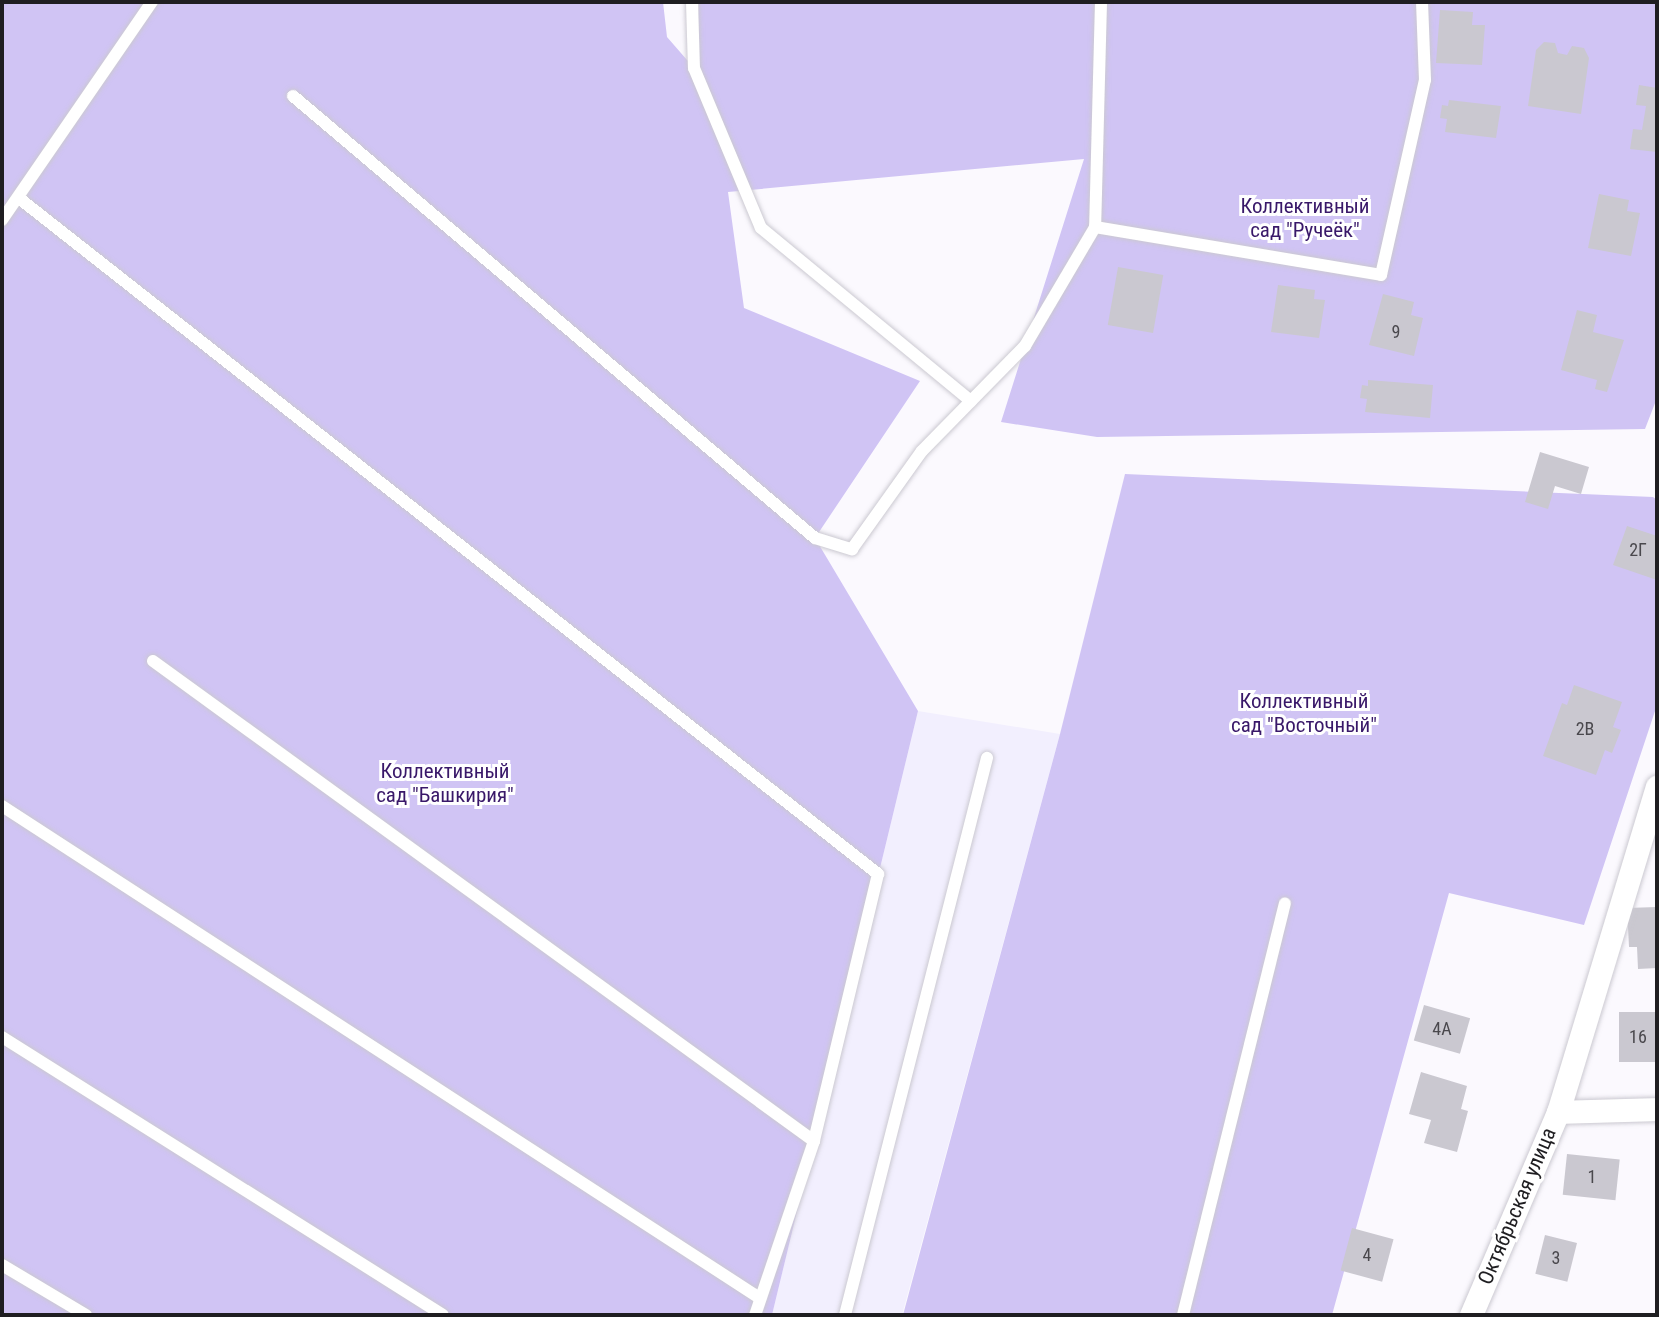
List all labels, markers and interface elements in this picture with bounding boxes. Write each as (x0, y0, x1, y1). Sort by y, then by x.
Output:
park label: Коллективный сад "Ручеёк" (1240, 193, 1370, 243)
house number: 9 (1392, 321, 1400, 343)
house number: 2Г (1629, 539, 1647, 561)
park label: Коллективный сад "Восточный" (1231, 688, 1377, 738)
house number: 2В (1576, 718, 1594, 740)
park label: Коллективный сад "Башкирия" (376, 758, 514, 808)
house number: 4А (1432, 1018, 1452, 1040)
house number: 16 (1629, 1026, 1647, 1048)
street label: Октябрьская улица (1473, 1124, 1561, 1288)
house number: 1 (1588, 1166, 1596, 1188)
house number: 4 (1363, 1244, 1371, 1266)
house number: 3 (1552, 1247, 1560, 1269)

